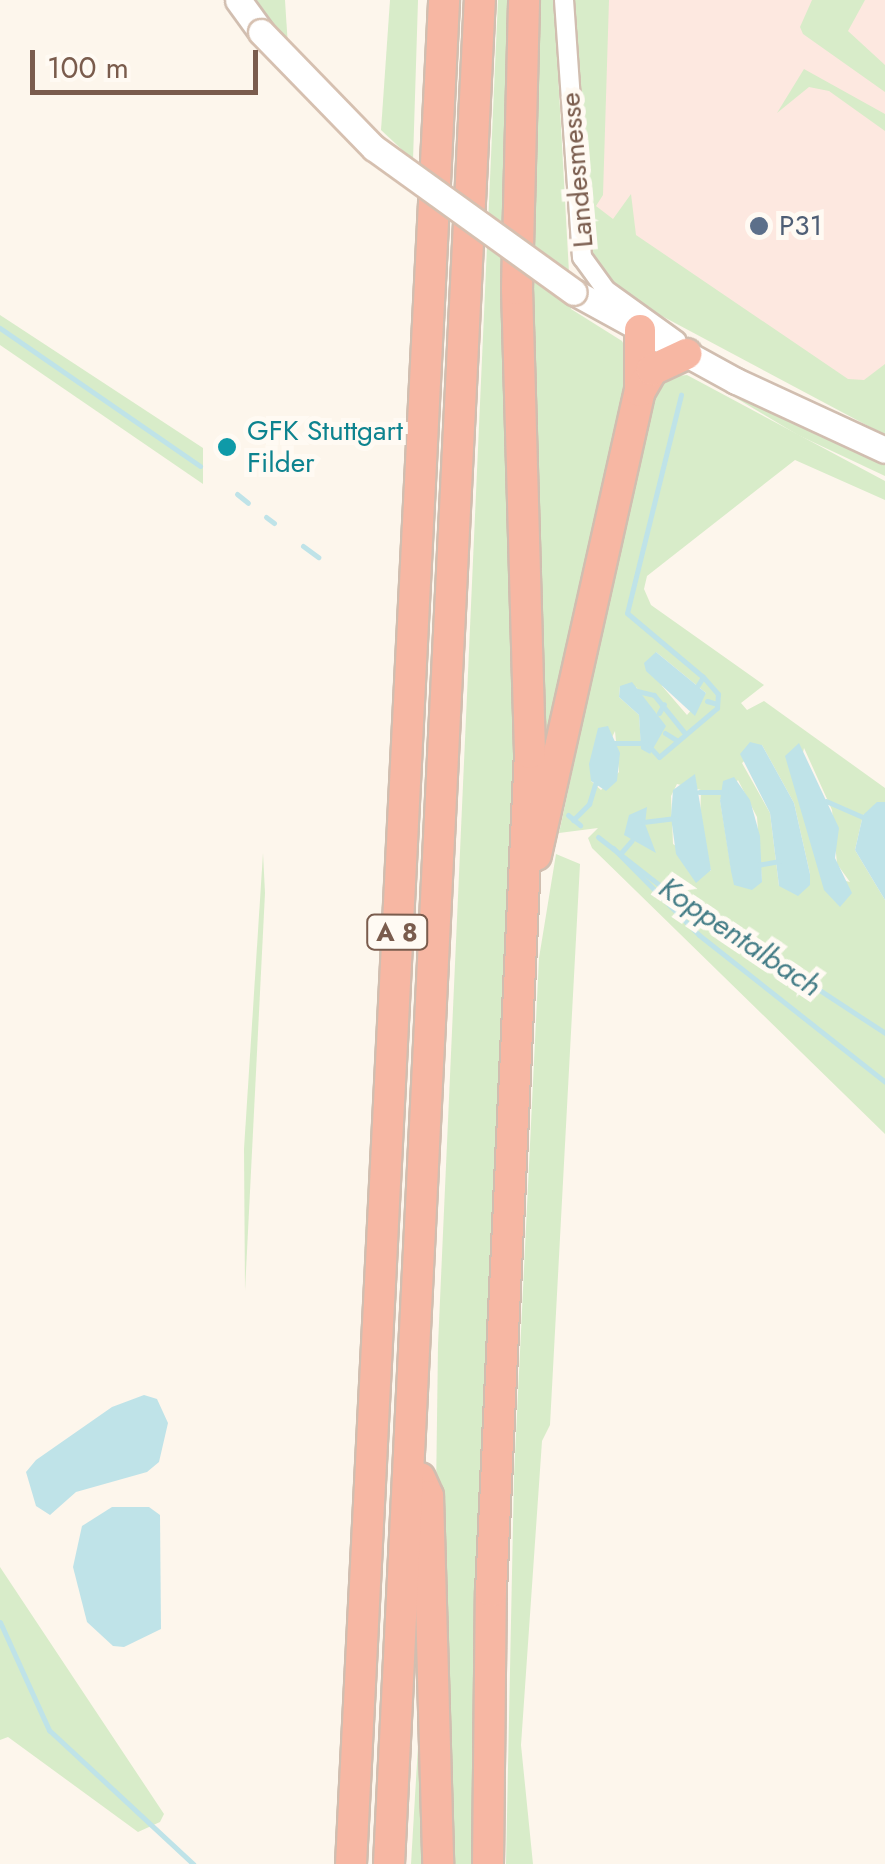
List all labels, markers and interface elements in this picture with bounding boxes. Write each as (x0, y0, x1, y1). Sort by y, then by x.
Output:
scale bar (35, 30, 262, 92)
text: 100 m (47, 46, 129, 89)
street label: Landesmesse (553, 91, 601, 249)
place label: P31 (779, 209, 822, 243)
marker: P31 (748, 215, 770, 237)
place label: GFK Stuttgart Filder (247, 414, 403, 480)
marker: GFK Stuttgart Filder (216, 436, 238, 458)
water label: Koppentalbach (652, 870, 828, 1004)
road number: A 8 (364, 912, 430, 952)

